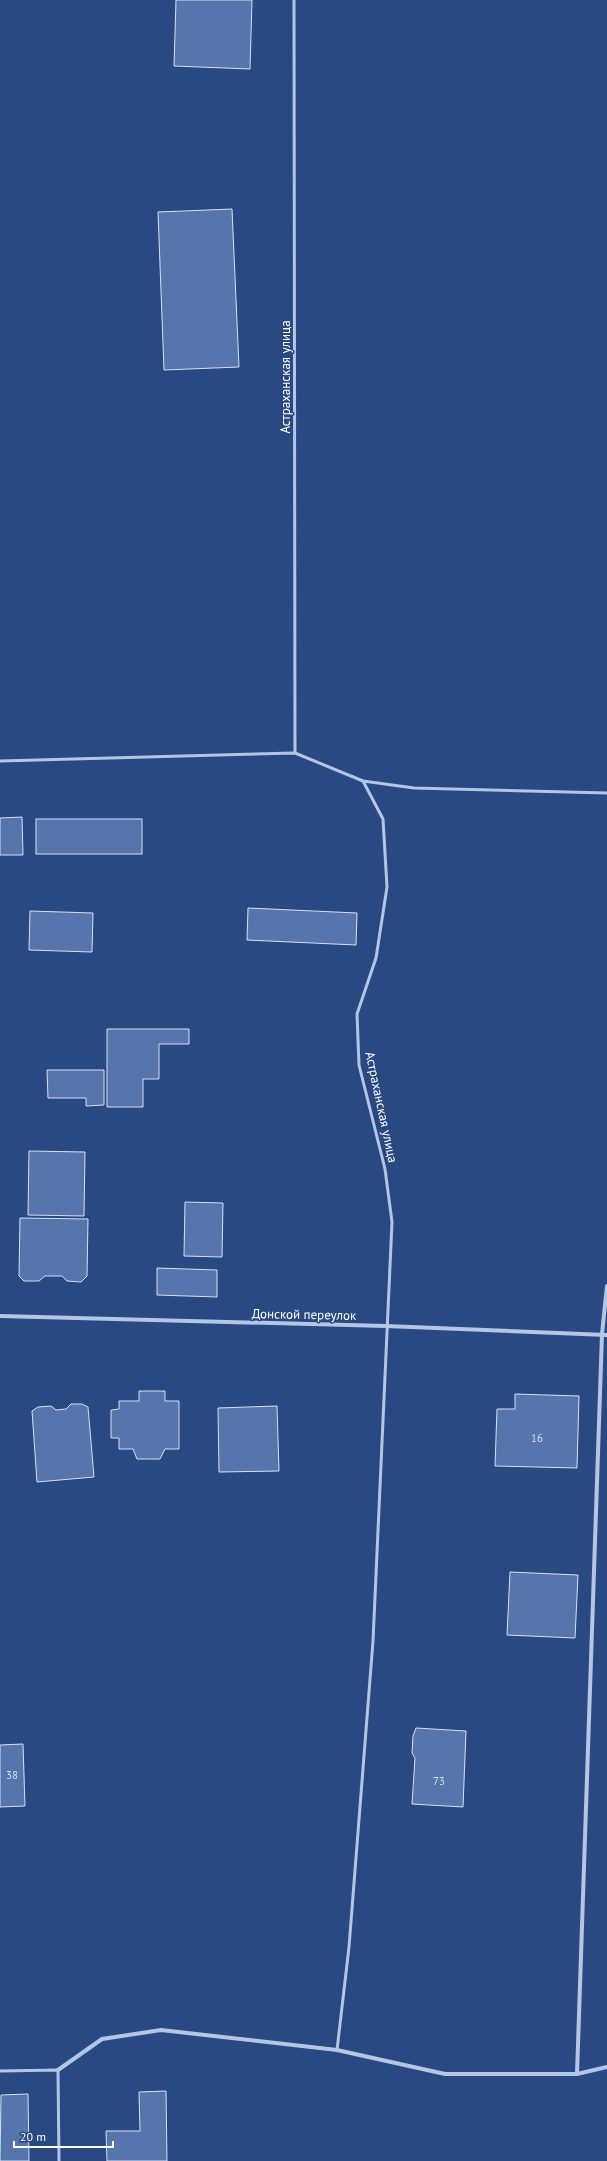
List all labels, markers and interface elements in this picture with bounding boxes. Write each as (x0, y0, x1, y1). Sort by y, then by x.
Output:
street label: Астраханская улица (277, 320, 294, 434)
street label: Астраханская улица (361, 1050, 402, 1164)
street label: Донской переулок (252, 1305, 357, 1324)
house number: 16 (531, 1431, 543, 1445)
house number: 38 (6, 1768, 18, 1782)
house number: 73 (433, 1774, 445, 1788)
scale bar (14, 2123, 113, 2149)
text: 20 m (20, 2129, 46, 2144)

